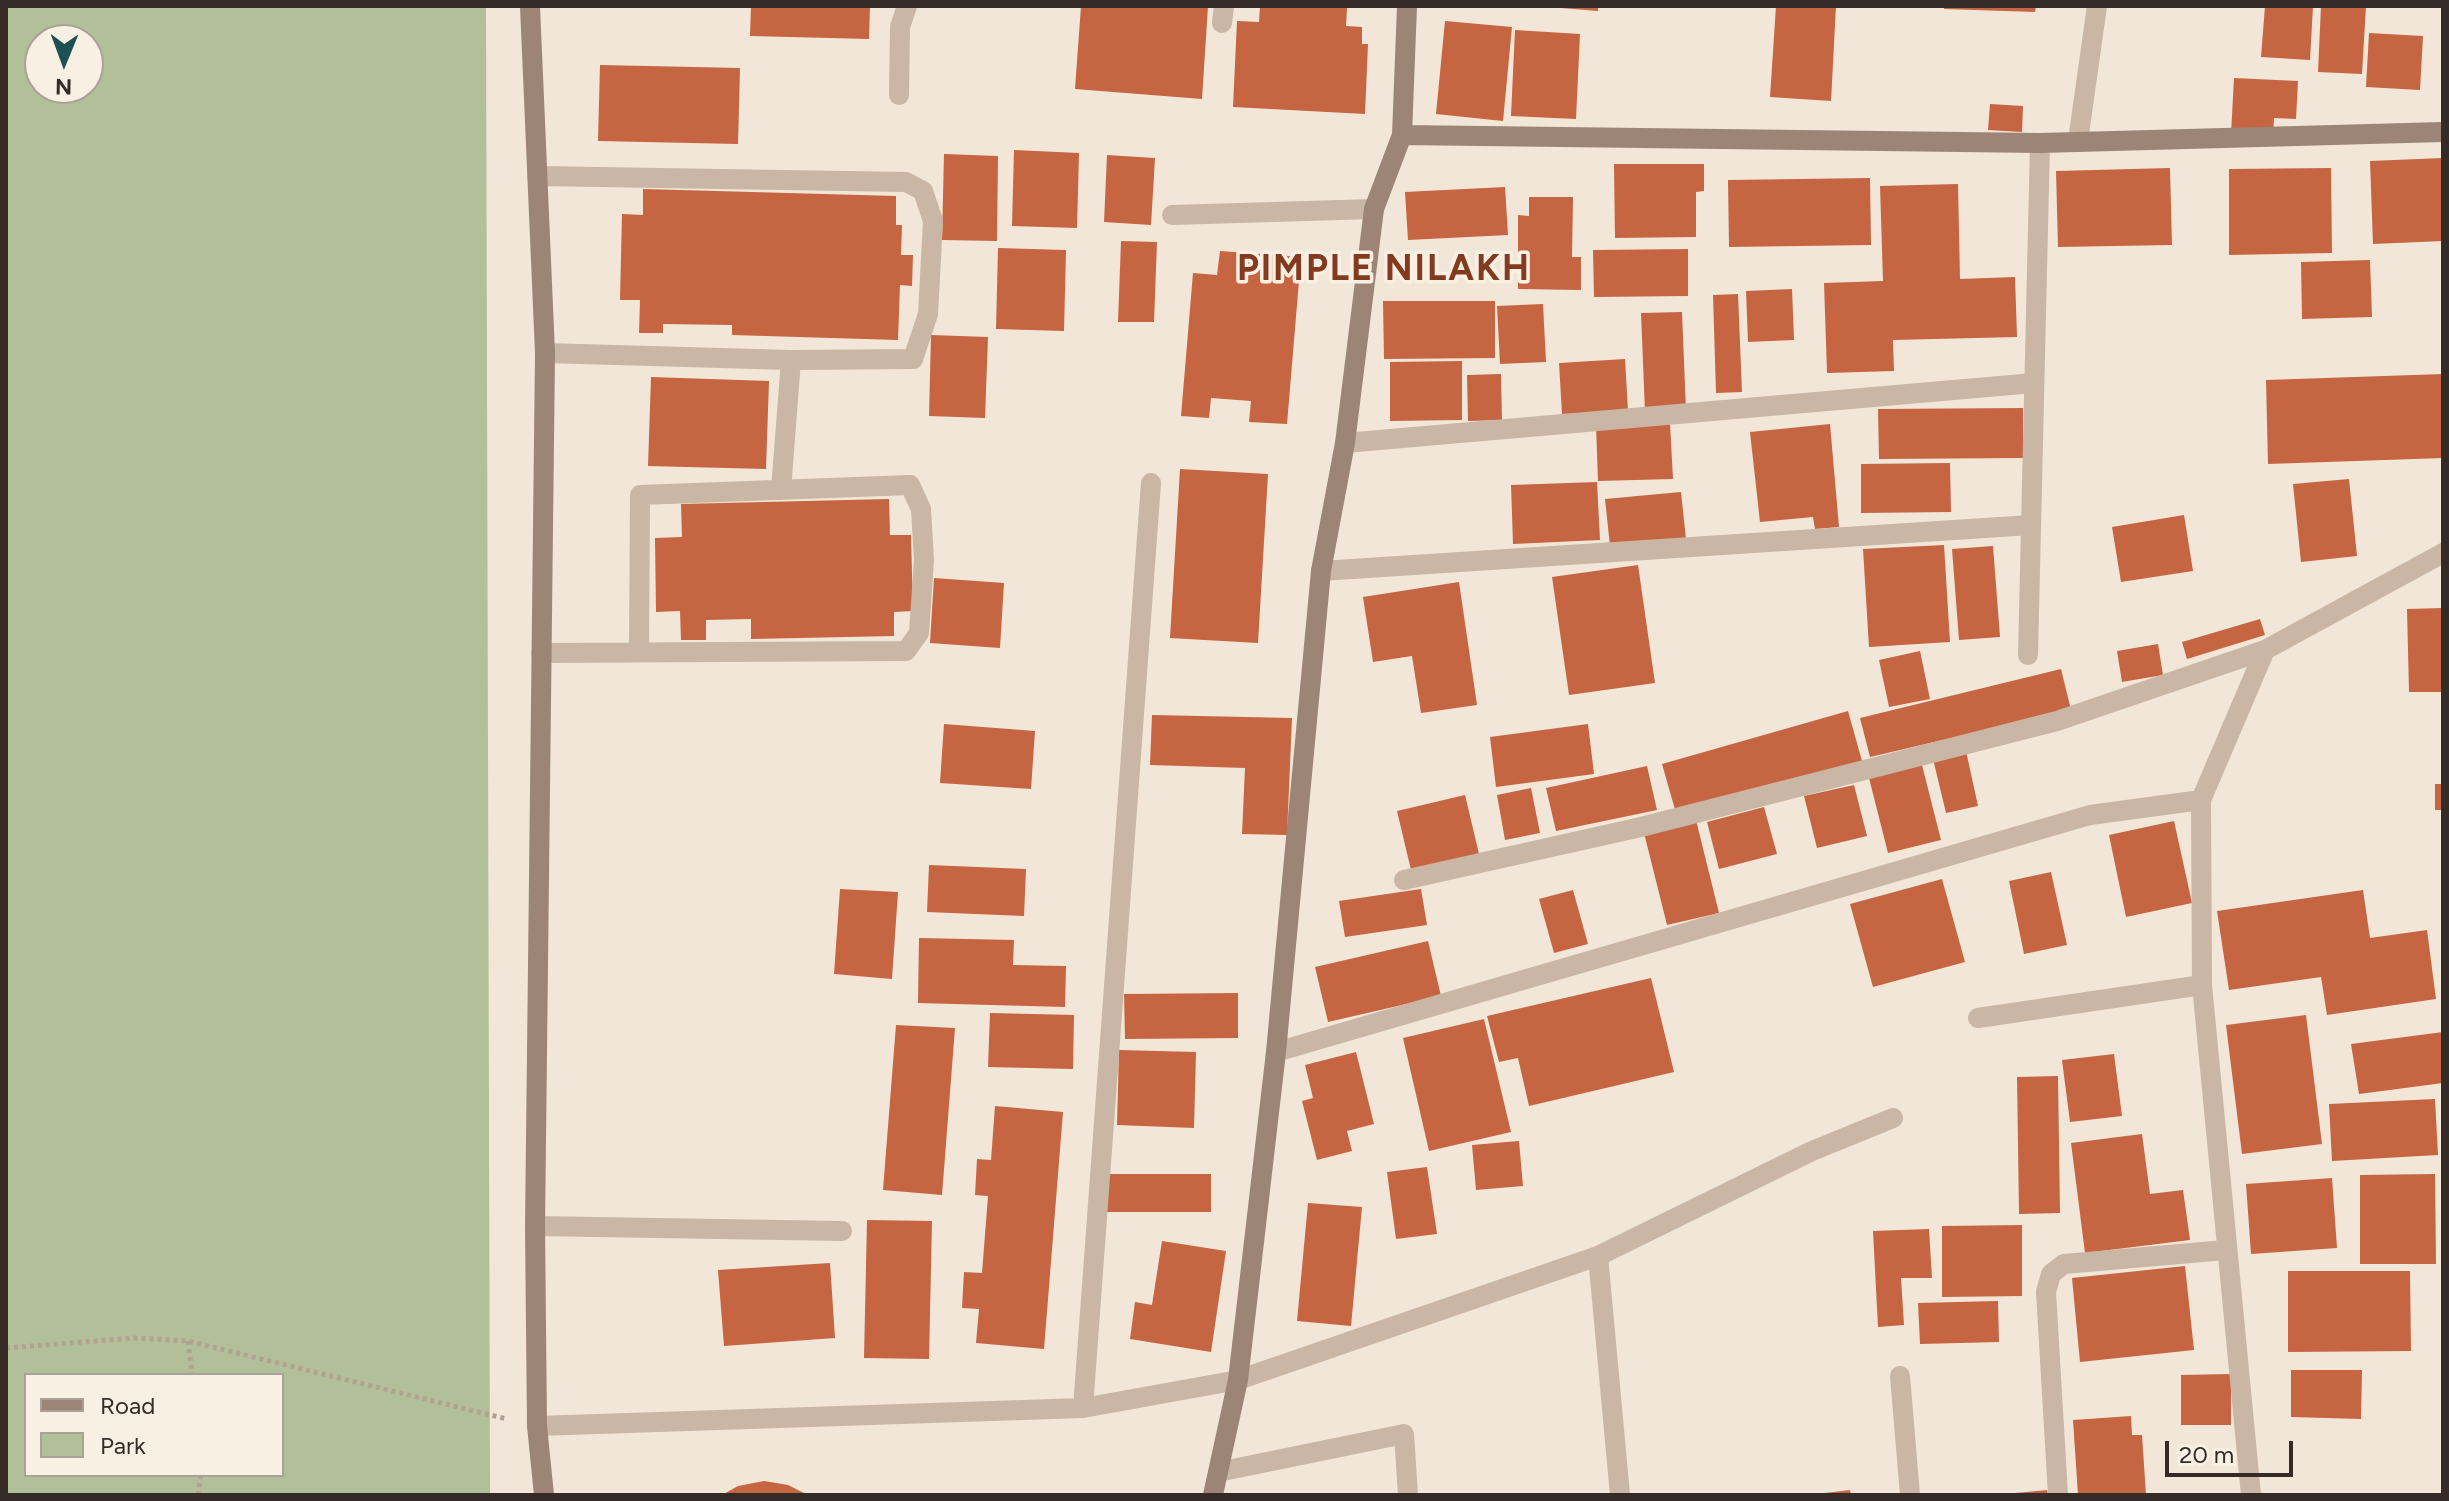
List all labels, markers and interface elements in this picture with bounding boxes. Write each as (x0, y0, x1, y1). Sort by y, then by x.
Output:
north arrow (24, 24, 104, 104)
text: N (55, 73, 72, 100)
district label: PIMPLE NILAKH (1237, 247, 1531, 291)
legend (24, 1373, 284, 1477)
text: Road (100, 1391, 155, 1420)
scale bar (2169, 1425, 2297, 1475)
text: Park (100, 1431, 146, 1460)
text: 20 m (2179, 1440, 2234, 1469)

